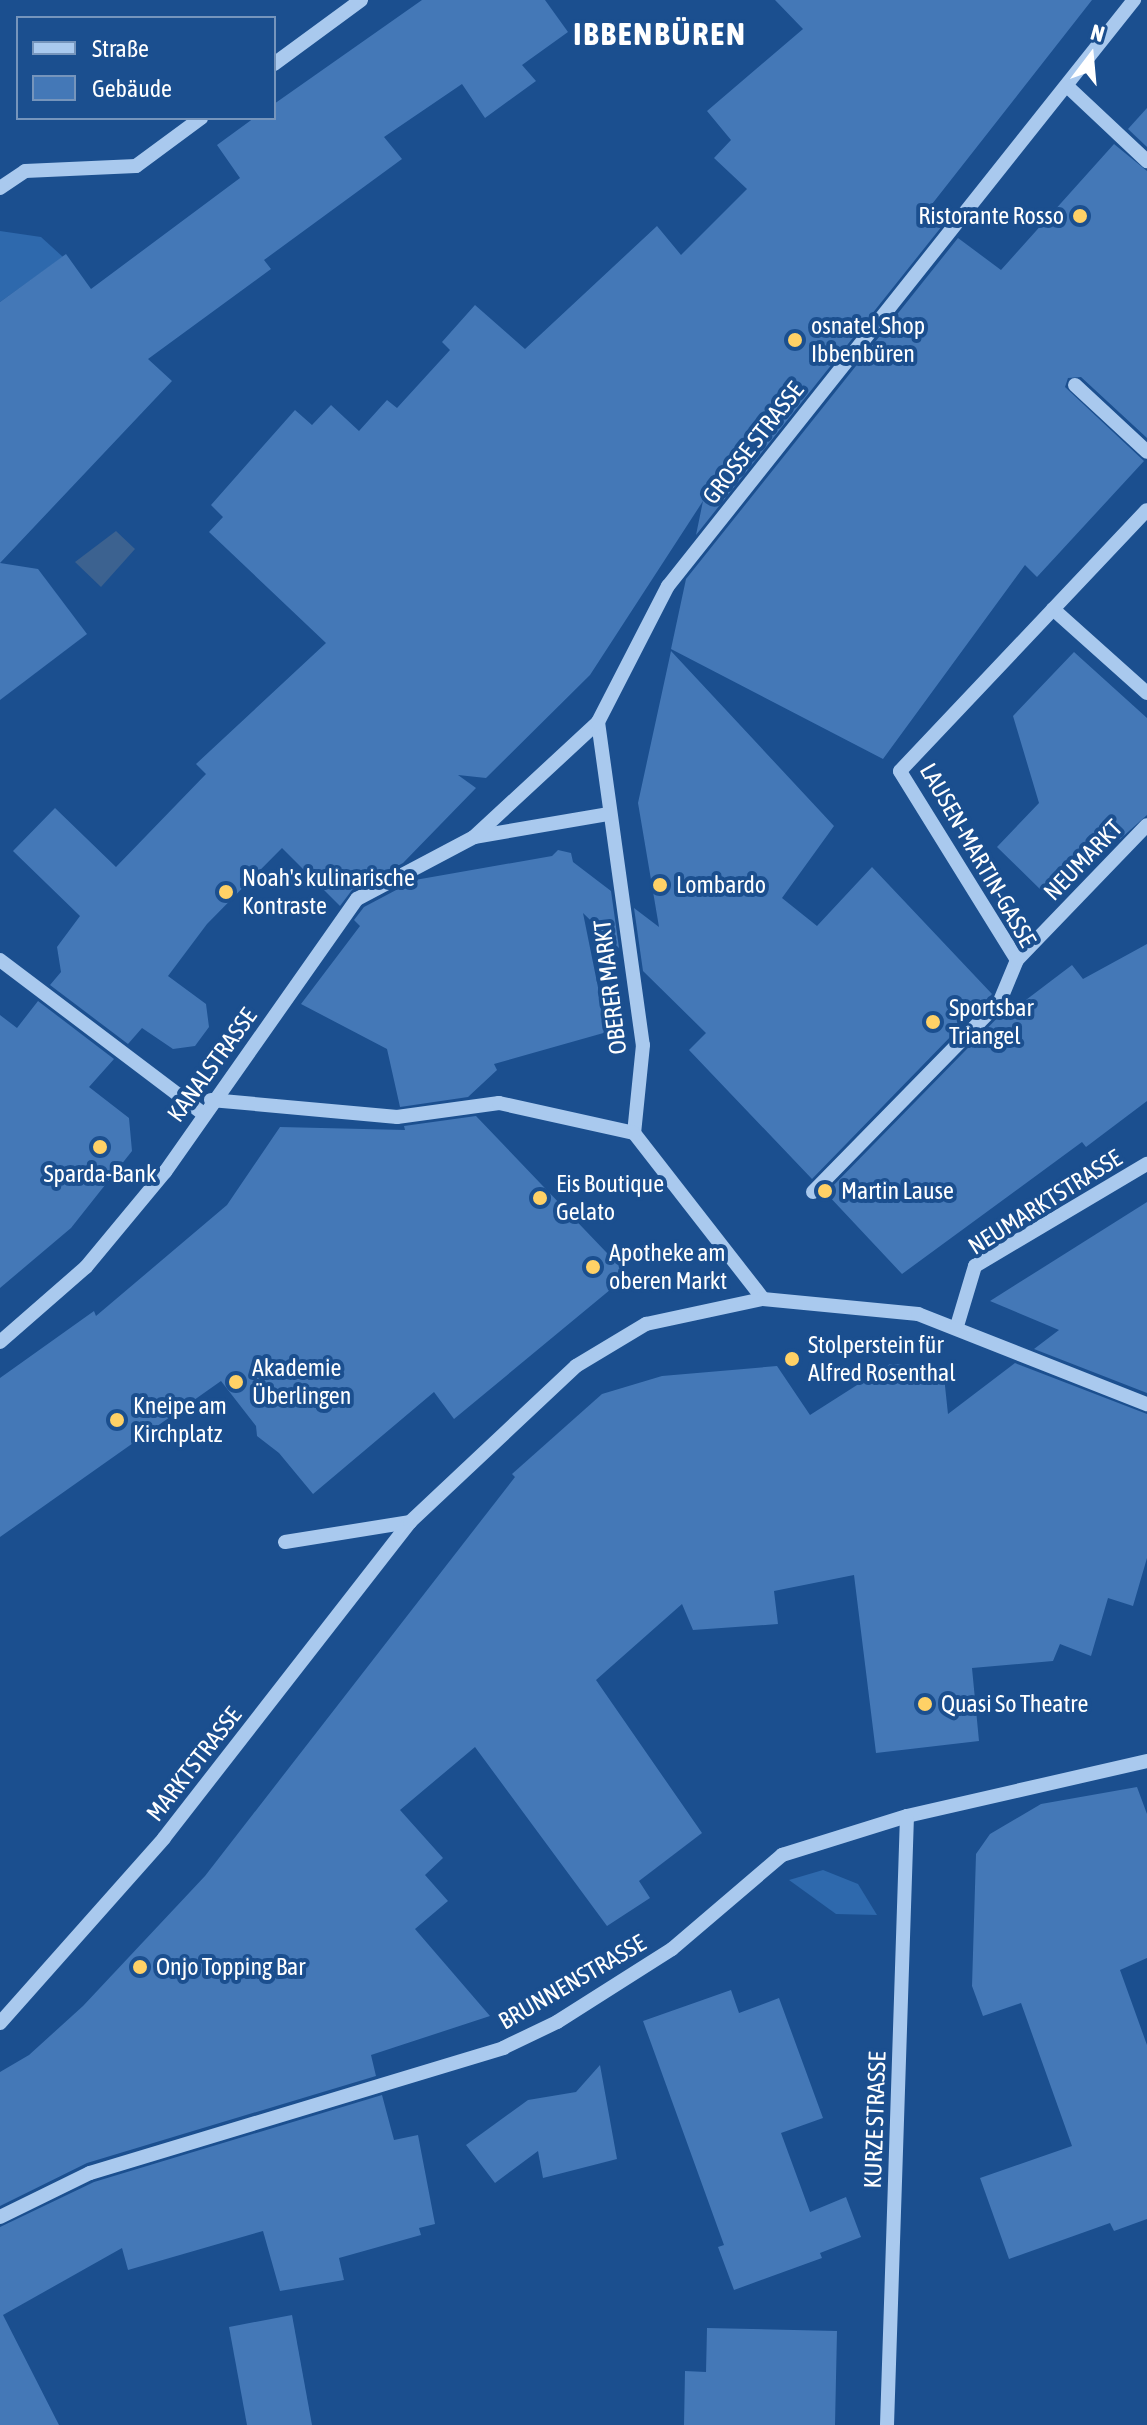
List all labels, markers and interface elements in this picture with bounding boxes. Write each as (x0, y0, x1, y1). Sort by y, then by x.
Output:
district label: IBBENBÜREN (573, 15, 747, 53)
legend (16, 16, 276, 120)
north arrow (1051, 16, 1131, 96)
text: N (1088, 19, 1107, 47)
text: Straße (92, 35, 149, 62)
text: Gebäude (92, 75, 172, 102)
place label: Ristorante Rosso (918, 202, 1064, 230)
marker: Ristorante Rosso (1071, 207, 1089, 225)
place label: osnatel Shop Ibbenbüren (811, 312, 925, 368)
marker: osnatel Shop Ibbenbüren (786, 331, 804, 349)
street label: GROSSE STRASSE (696, 376, 810, 510)
street label: LAUSEN-MARTIN-GASSE (914, 758, 1042, 952)
street label: NEUMARKT (1038, 814, 1128, 906)
place label: Noah's kulinarische Kontraste (242, 864, 415, 920)
place label: Lombardo (676, 871, 766, 899)
marker: Lombardo (651, 876, 669, 894)
marker: Noah's kulinarische Kontraste (217, 883, 235, 901)
street label: OBERER MARKT (587, 918, 633, 1056)
place label: Sportsbar Triangel (949, 994, 1034, 1050)
street label: KANALSTRASSE (161, 1003, 263, 1127)
marker: Sportsbar Triangel (924, 1013, 942, 1031)
marker: Sparda-Bank (91, 1138, 109, 1156)
street label: NEUMARKTSTRASSE (963, 1143, 1127, 1261)
place label: Sparda-Bank (44, 1160, 156, 1188)
place label: Eis Boutique Gelato (556, 1170, 664, 1226)
place label: Martin Lause (841, 1177, 954, 1205)
marker: Martin Lause (816, 1182, 834, 1200)
marker: Eis Boutique Gelato (531, 1189, 549, 1207)
place label: Apotheke am oberen Markt (609, 1239, 727, 1295)
marker: Apotheke am oberen Markt (584, 1258, 602, 1276)
place label: Stolperstein für Alfred Rosenthal (808, 1331, 956, 1387)
marker: Stolperstein für Alfred Rosenthal (783, 1350, 801, 1368)
place label: Akademie Überlingen (252, 1354, 351, 1410)
marker: Akademie Überlingen (227, 1373, 245, 1391)
place label: Kneipe am Kirchplatz (133, 1392, 227, 1448)
marker: Kneipe am Kirchplatz (108, 1411, 126, 1429)
place label: Quasi So Theatre (941, 1690, 1088, 1718)
marker: Quasi So Theatre (916, 1695, 934, 1713)
street label: MARKTSTRASSE (141, 1701, 247, 1827)
street label: BRUNNENSTRASSE (493, 1928, 651, 2036)
place label: Onjo Topping Bar (156, 1953, 305, 1981)
marker: Onjo Topping Bar (131, 1958, 149, 1976)
street label: KURZE STRASSE (858, 2051, 892, 2189)

